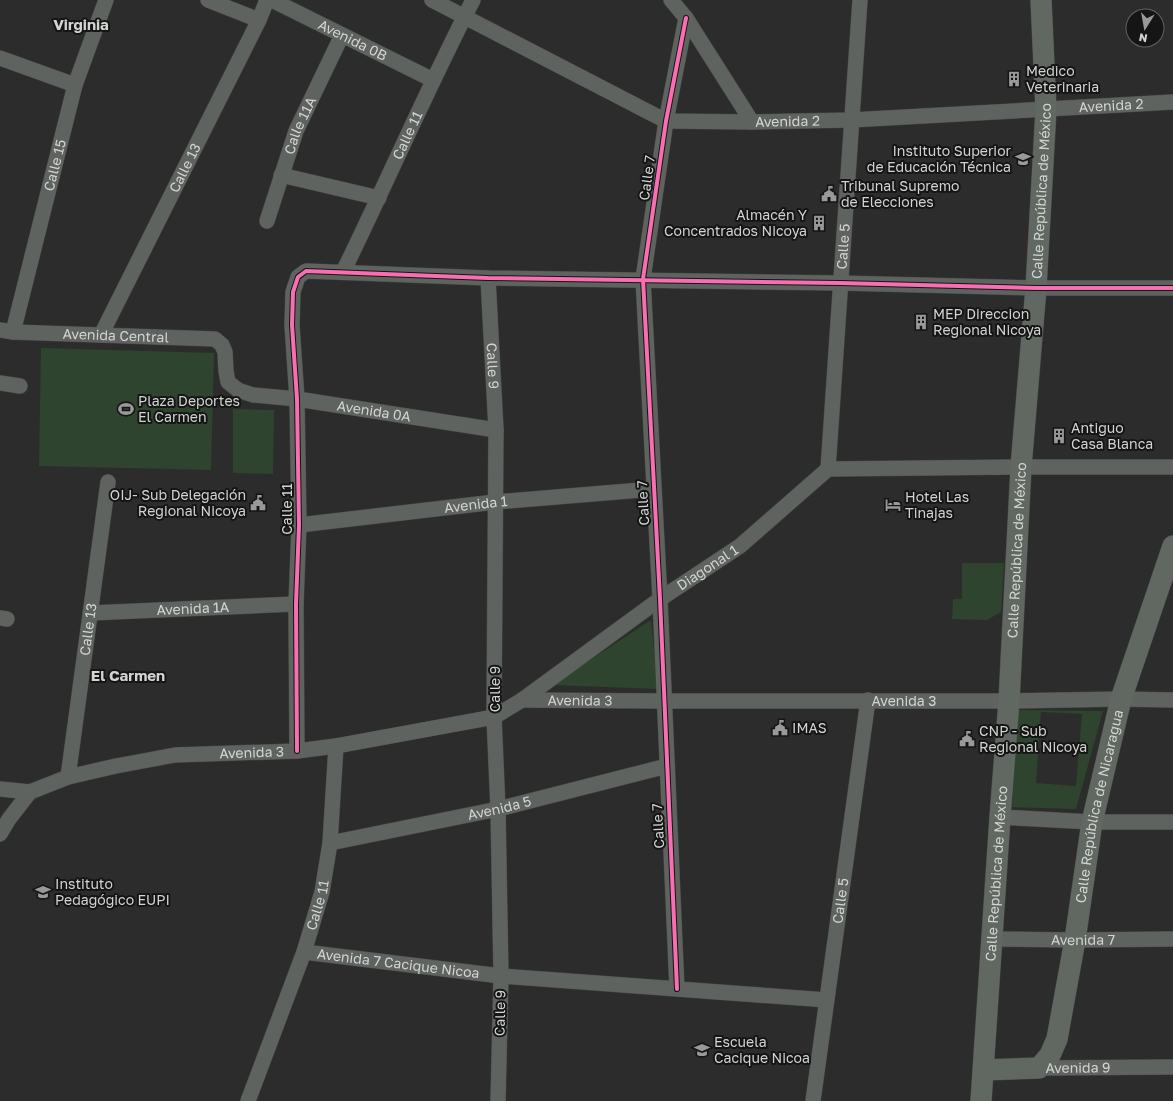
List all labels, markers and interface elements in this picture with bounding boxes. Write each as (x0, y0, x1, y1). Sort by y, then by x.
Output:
north arrow (1125, 8, 1165, 48)
district label: Virginia (53, 15, 109, 33)
street label: Avenida 0B (316, 15, 390, 64)
text: N (1138, 31, 1148, 45)
place label: Medico Veterinaria (1026, 62, 1099, 95)
building icon: Medico Veterinaria (1005, 70, 1023, 88)
street label: Calle 11A (280, 93, 319, 156)
street label: Avenida 2 (1078, 95, 1144, 115)
street label: Calle República de México (1028, 103, 1054, 279)
street label: Calle 11 (388, 108, 426, 162)
street label: Avenida 2 (755, 112, 820, 130)
street label: Calle 15 (40, 137, 69, 193)
street label: Calle 13 (165, 140, 204, 195)
place label: Instituto Superior de Educación Técnica (867, 142, 1012, 175)
school or university icon: Instituto Superior de Educación Técnica (1014, 150, 1032, 168)
street label: Calle 7 (635, 154, 658, 202)
place label: Tribunal Supremo de Elecciones (841, 177, 959, 210)
public building icon: Tribunal Supremo de Elecciones (820, 185, 838, 203)
place label: Almacén Y Concentrados Nicoya (664, 206, 807, 239)
building icon: Almacén Y Concentrados Nicoya (810, 214, 828, 232)
street label: Calle 5 (833, 223, 853, 270)
place label: MEP Direccion Regional Nicoya (933, 305, 1041, 338)
building icon: MEP Direccion Regional Nicoya (912, 313, 930, 331)
street label: Avenida Central (62, 325, 169, 345)
street label: Calle 9 (483, 342, 503, 389)
place label: Plaza Deportes El Carmen (138, 392, 240, 425)
street label: Avenida 0A (336, 396, 413, 425)
sports icon: Plaza Deportes El Carmen (117, 400, 135, 418)
place label: Antiguo Casa Blanca (1071, 419, 1153, 452)
building icon: Antiguo Casa Blanca (1050, 427, 1068, 445)
street label: Calle República de México (1003, 461, 1029, 639)
street label: Calle 7 (633, 480, 652, 526)
street label: Calle 11 (278, 483, 295, 535)
place label: OIJ- Sub Delegación Regional Nicoya (110, 486, 246, 519)
place label: Hotel Las Tinajas (905, 488, 969, 521)
street label: Avenida 1 (443, 492, 508, 516)
public building icon: OIJ- Sub Delegación Regional Nicoya (249, 494, 267, 512)
hotel icon: Hotel Las Tinajas (884, 496, 902, 514)
street label: Diagonal 1 (673, 541, 741, 594)
street label: Avenida 1A (156, 598, 230, 618)
street label: Calle 13 (76, 602, 100, 657)
district label: El Carmen (91, 666, 165, 684)
street label: Calle 9 (486, 666, 503, 712)
street label: Avenida 3 (548, 691, 612, 709)
street label: Avenida 3 (872, 692, 936, 709)
street label: Calle República de Nicaragua (1071, 708, 1126, 904)
public building icon: IMAS (771, 719, 789, 737)
place label: IMAS (792, 719, 827, 736)
place label: CNP - Sub Regional Nicoya (979, 722, 1087, 755)
public building icon: CNP - Sub Regional Nicoya (958, 730, 976, 748)
street label: Avenida 3 (219, 742, 284, 762)
street label: Calle República de México (981, 785, 1010, 962)
street label: Avenida 5 (466, 792, 533, 823)
street label: Calle 7 (648, 803, 667, 849)
place label: Instituto Pedagógico EUPI (55, 875, 170, 908)
street label: Calle 5 (828, 877, 852, 925)
street label: Calle 11 (302, 879, 332, 932)
school or university icon: Instituto Pedagógico EUPI (34, 883, 52, 901)
street label: Avenida 7 (1051, 931, 1115, 948)
street label: Avenida 7 Cacique Nicoa (316, 945, 481, 981)
street label: Calle 9 (491, 990, 508, 1036)
place label: Escuela Cacique Nicoa (714, 1033, 810, 1066)
school or university icon: Escuela Cacique Nicoa (693, 1041, 711, 1059)
street label: Avenida 9 (1045, 1058, 1111, 1076)

